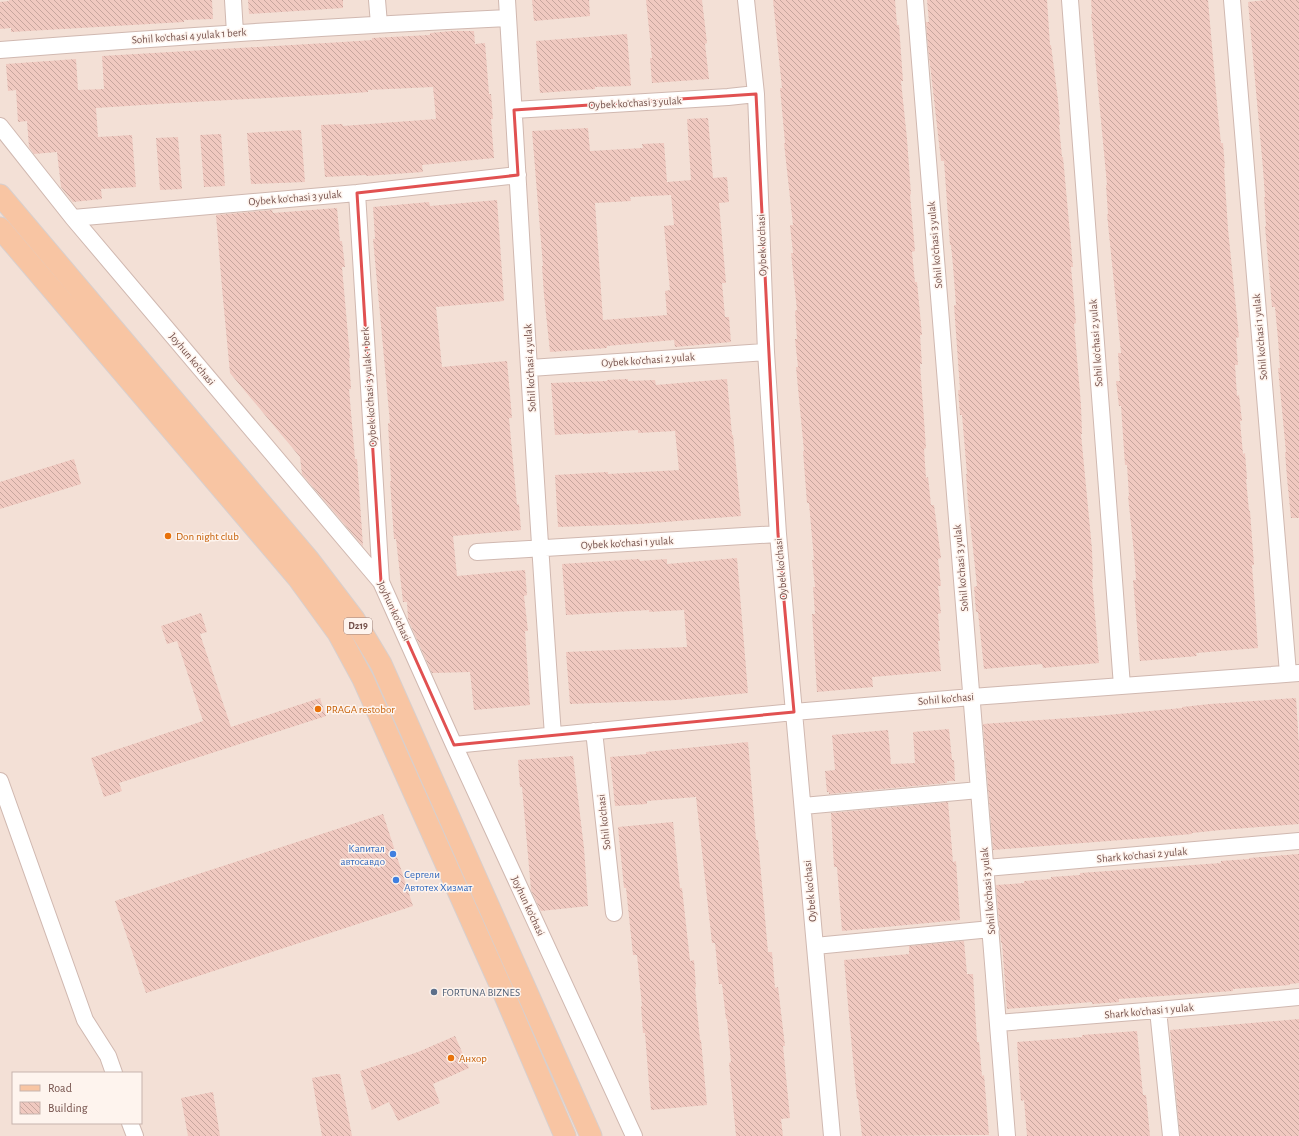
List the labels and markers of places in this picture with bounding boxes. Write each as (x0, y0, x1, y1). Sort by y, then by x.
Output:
marker: Don night club (163, 531, 173, 541)
place label: Don night club (176, 531, 239, 542)
marker: PRAGA restobor (313, 704, 323, 714)
place label: PRAGA restobor (326, 704, 395, 715)
place label: Капитал автосавдо (341, 843, 385, 867)
marker: Капитал автосавдо (388, 849, 398, 859)
place label: Сергели Автотех Хизмат (404, 869, 472, 893)
marker: Сергели Автотех Хизмат (391, 875, 401, 885)
marker: FORTUNA BIZNES (429, 987, 439, 997)
place label: FORTUNA BIZNES (442, 987, 520, 998)
marker: Анхор (446, 1053, 456, 1063)
place label: Анхор (459, 1053, 487, 1064)

